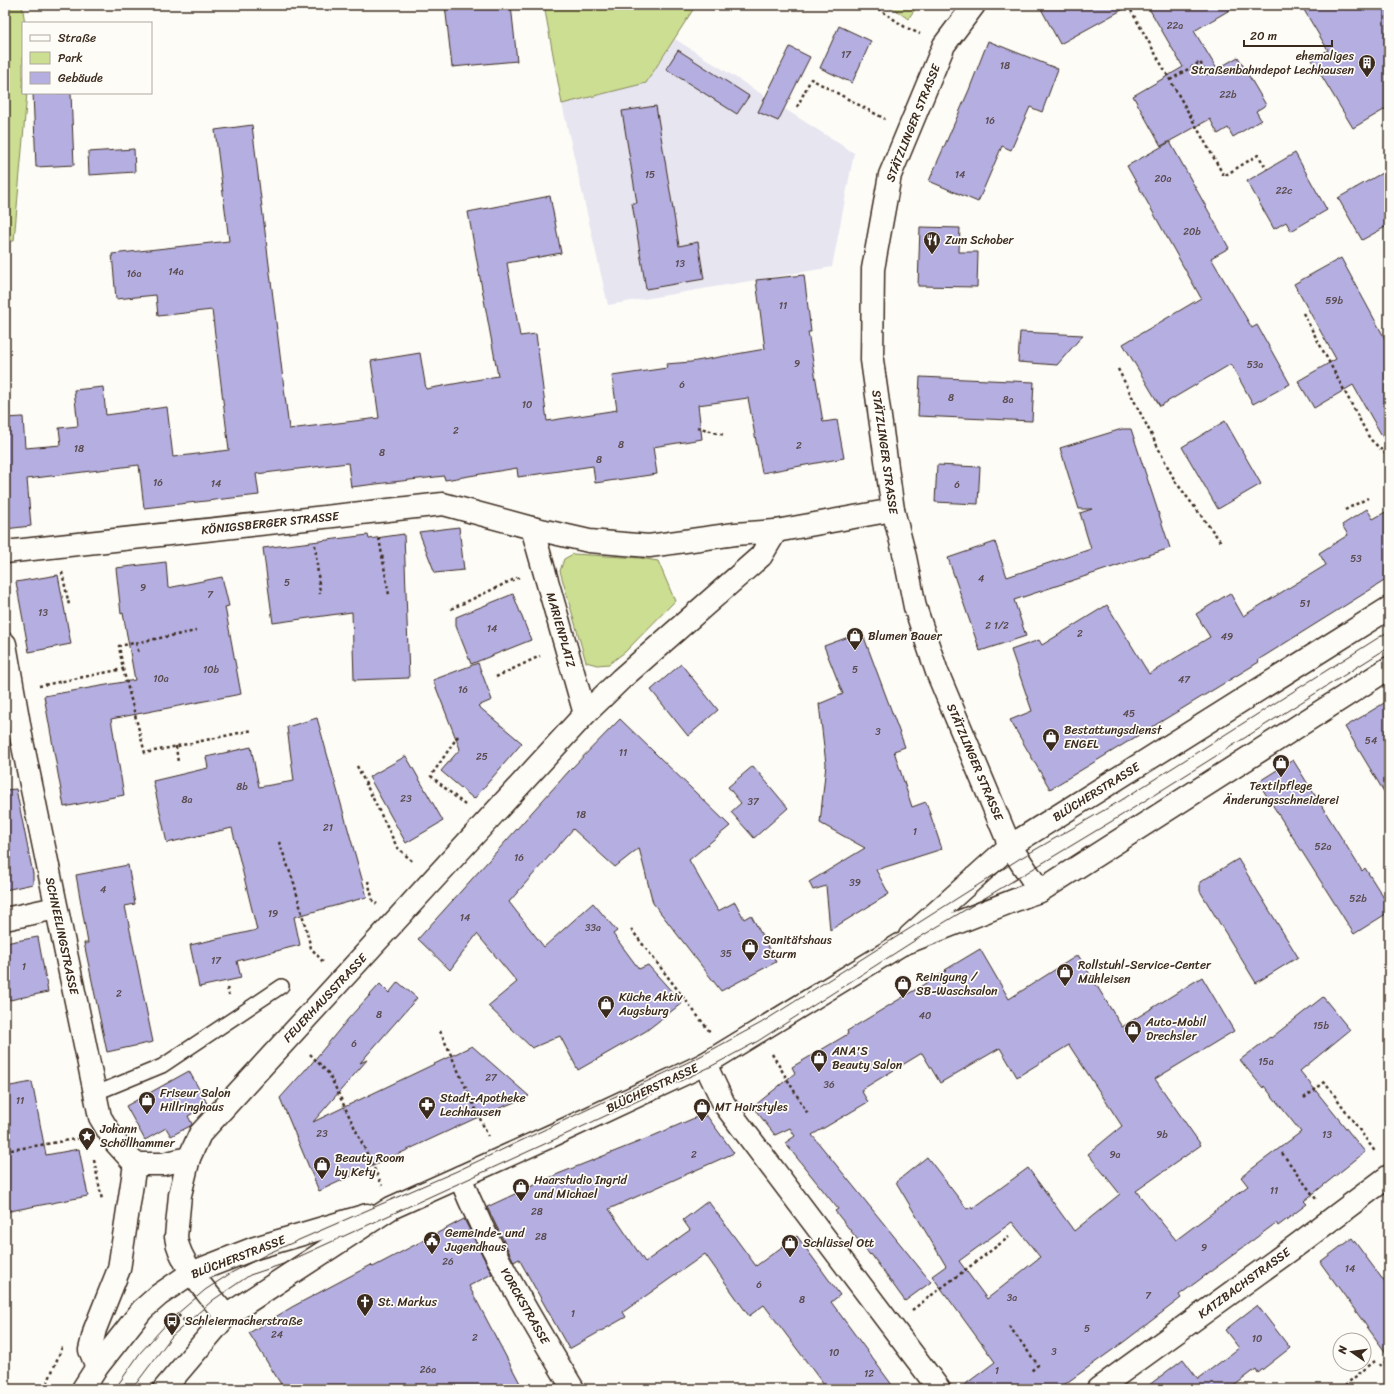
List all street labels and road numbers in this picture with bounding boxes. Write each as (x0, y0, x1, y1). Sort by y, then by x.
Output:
street label: STÄTZLINGER STRASSE (879, 59, 947, 185)
street label: STÄTZLINGER STRASSE (865, 388, 905, 517)
street label: KÖNIGSBERGER STRASSE (200, 505, 341, 541)
street label: MARIENPLATZ (540, 590, 582, 671)
street label: STÄTZLINGER STRASSE (940, 700, 1010, 825)
street label: BLÜCHERSTRASSE (1048, 756, 1145, 828)
street label: SCHNEELINGSTRASSE (39, 875, 85, 998)
street label: FEUERHAUSSTRASSE (277, 947, 373, 1048)
street label: BLÜCHERSTRASSE (602, 1056, 703, 1119)
street label: BLÜCHERSTRASSE (188, 1228, 290, 1285)
street label: KATZBACHSTRASSE (1193, 1241, 1296, 1324)
street label: YORCKSTRASSE (494, 1263, 557, 1350)

